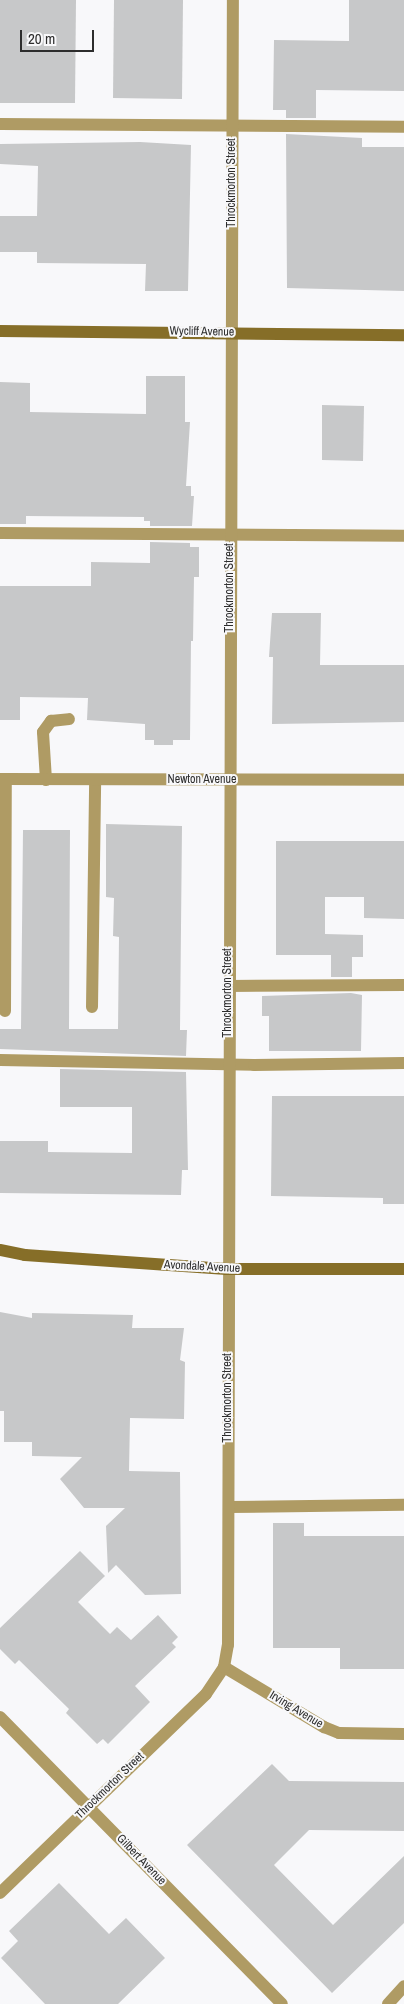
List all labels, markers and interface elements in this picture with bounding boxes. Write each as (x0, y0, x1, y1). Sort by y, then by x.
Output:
scale bar (22, 20, 96, 52)
text: 20 m (28, 28, 55, 49)
street label: Throckmorton Street (225, 138, 239, 228)
street label: Wycliff Avenue (169, 324, 235, 340)
street label: Throckmorton Street (223, 543, 237, 633)
street label: Newton Avenue (167, 773, 237, 787)
street label: Throckmorton Street (221, 948, 235, 1038)
street label: Avondale Avenue (163, 1258, 241, 1276)
street label: Throckmorton Street (221, 1353, 235, 1443)
street label: Irving Avenue (266, 1688, 326, 1732)
street label: Throckmorton Street (73, 1750, 147, 1822)
street label: Gilbert Avenue (113, 1831, 169, 1889)

